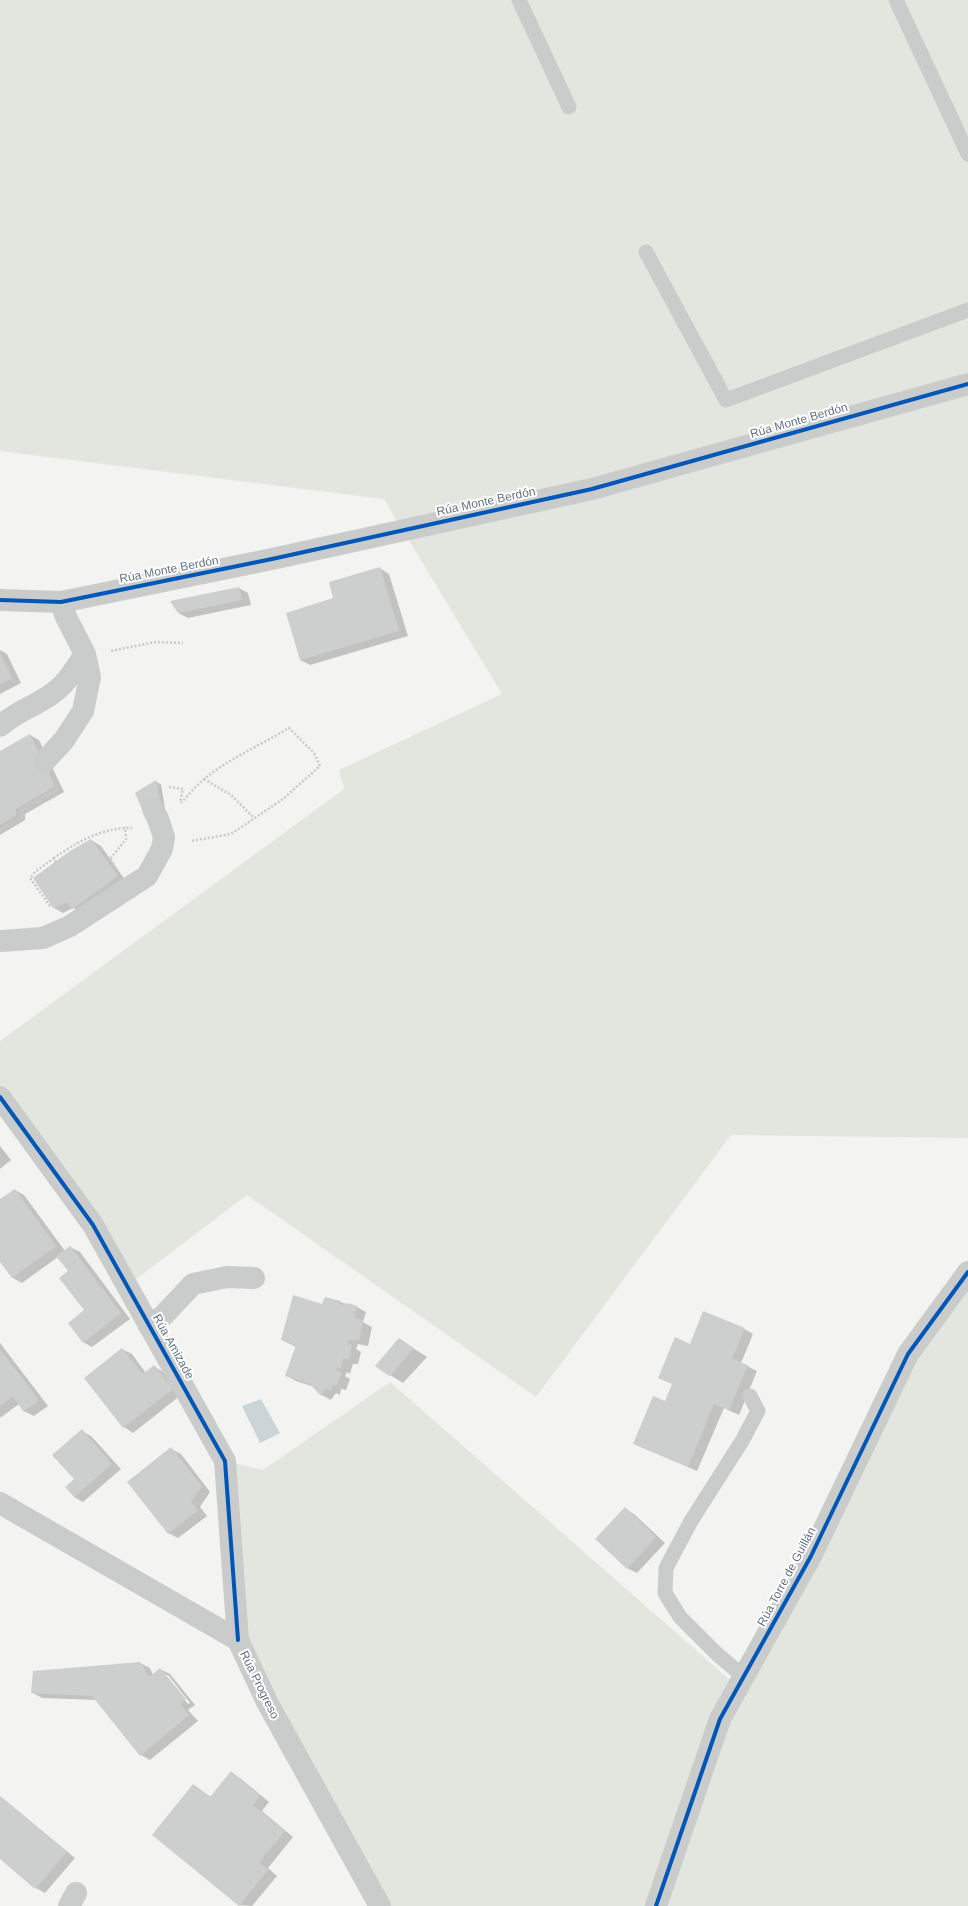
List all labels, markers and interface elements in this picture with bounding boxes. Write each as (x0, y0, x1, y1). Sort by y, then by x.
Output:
street label: Rúa Monte Berdón (749, 400, 849, 442)
street label: Rúa Monte Berdón (435, 484, 537, 520)
street label: Rúa Monte Berdón (118, 553, 220, 587)
street label: Rúa Amizade (149, 1312, 197, 1382)
street label: Rúa Torre de Guillán (755, 1525, 819, 1629)
street label: Rúa Progreso (236, 1649, 282, 1721)

